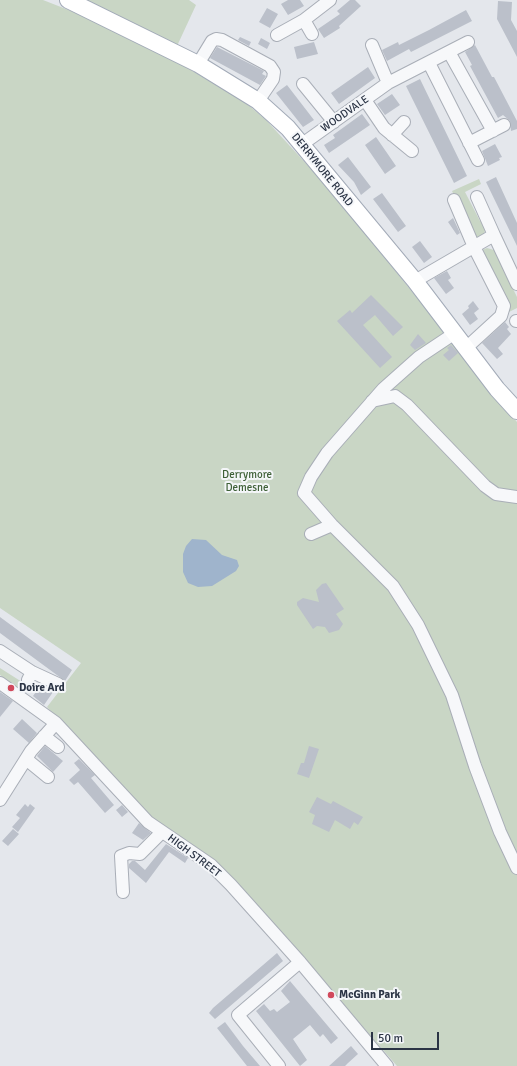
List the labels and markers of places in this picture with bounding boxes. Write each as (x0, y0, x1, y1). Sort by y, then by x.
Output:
place label: Doire Ard (19, 681, 65, 695)
marker: Doire Ard (6, 683, 16, 693)
place label: McGinn Park (339, 988, 400, 1002)
marker: McGinn Park (326, 990, 336, 1000)

